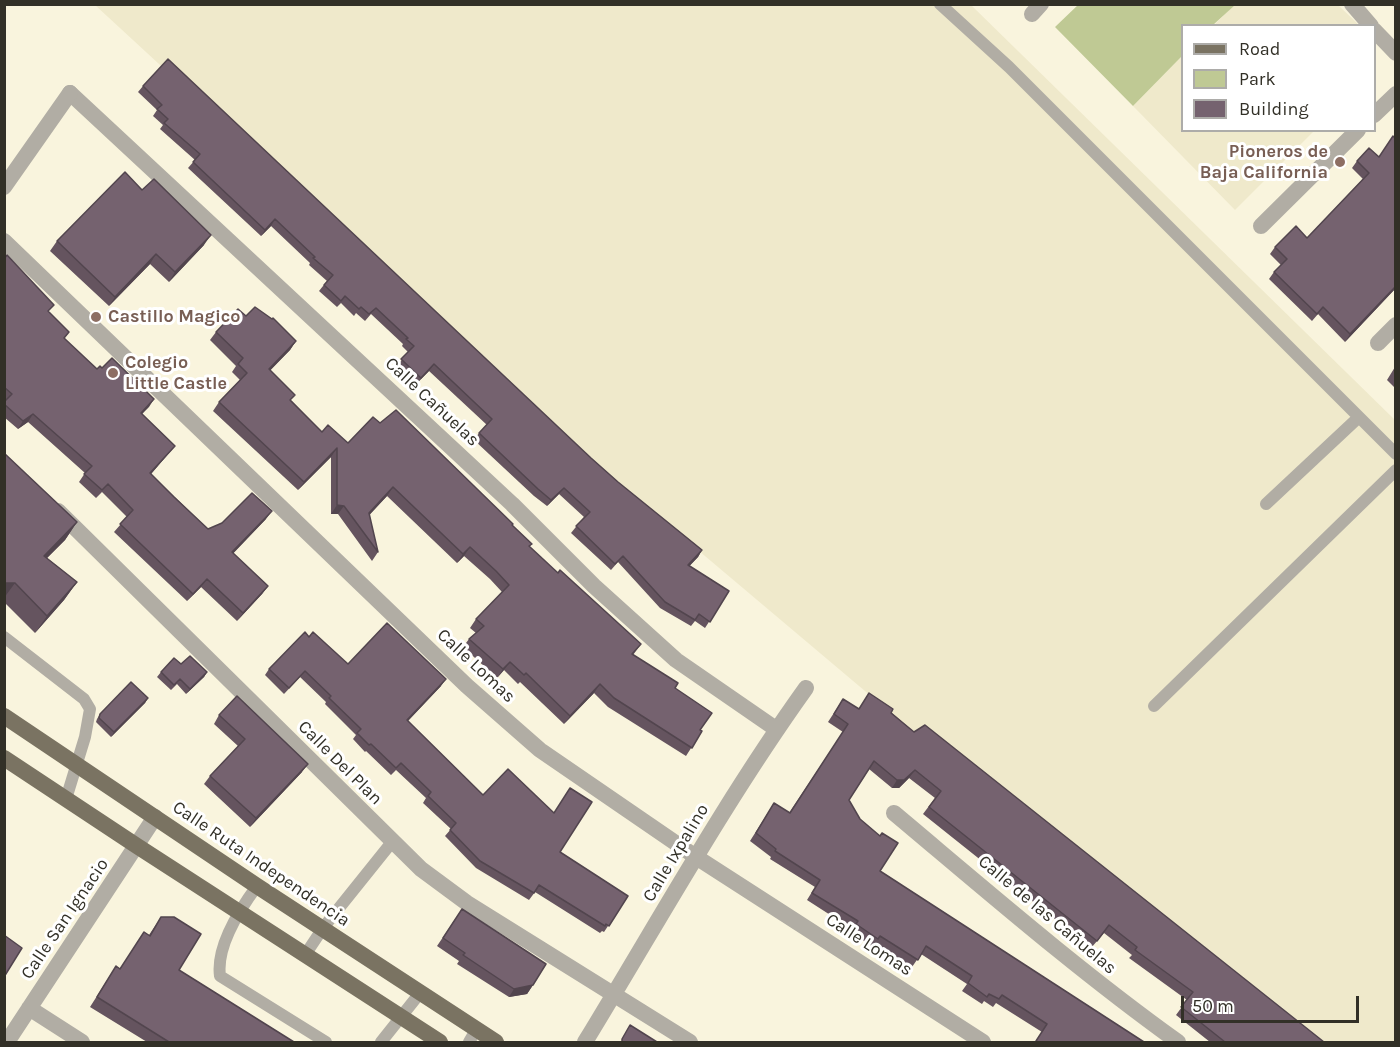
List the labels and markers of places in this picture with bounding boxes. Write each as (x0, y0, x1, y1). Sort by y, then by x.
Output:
place label: Pioneros de Baja California (1200, 141, 1328, 184)
marker: Pioneros de Baja California (1333, 155, 1347, 169)
place label: Castillo Magico (108, 306, 241, 328)
marker: Castillo Magico (89, 310, 103, 324)
place label: Colegio Little Castle (125, 352, 227, 394)
marker: Colegio Little Castle (106, 366, 120, 380)

